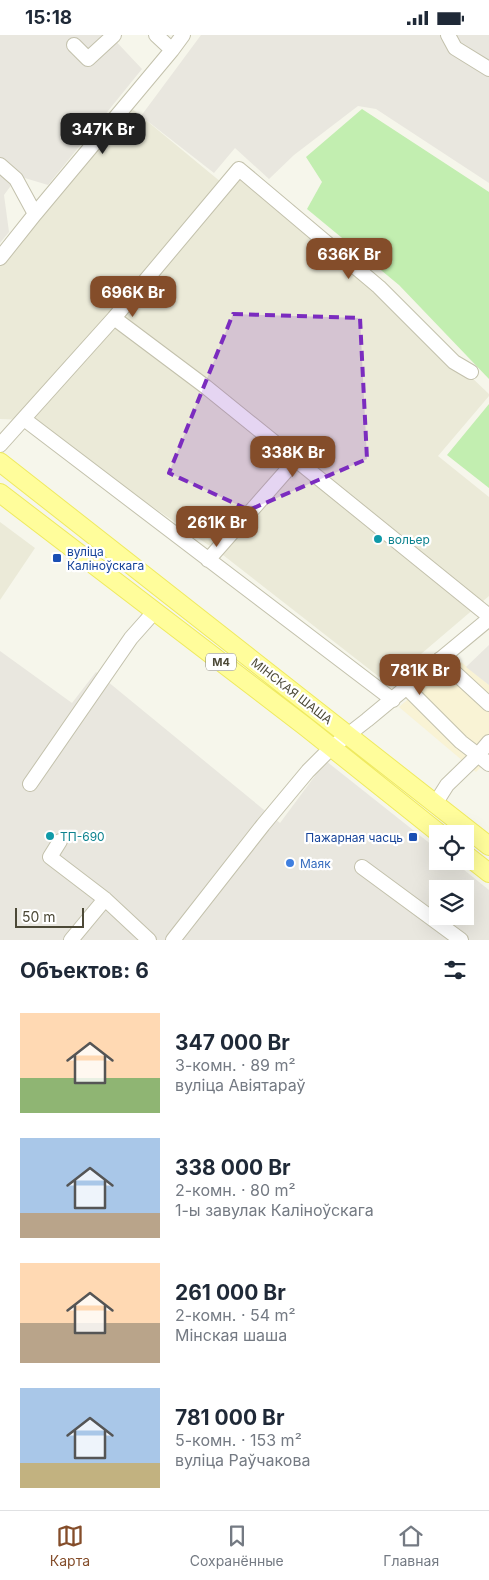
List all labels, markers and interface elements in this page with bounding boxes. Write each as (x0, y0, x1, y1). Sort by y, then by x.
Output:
text: 15:18 (25, 6, 72, 29)
pin: 347K Br (57, 113, 149, 155)
text: 347K Br (72, 119, 134, 139)
pin: 636K Br (303, 237, 395, 280)
text: 636K Br (317, 244, 381, 264)
pin: 696K Br (87, 275, 179, 318)
text: 696K Br (101, 282, 165, 302)
pin: 338K Br (247, 435, 339, 478)
text: 338K Br (261, 442, 325, 462)
pin: 261K Br (171, 505, 263, 548)
text: 261K Br (187, 512, 247, 532)
place label: вольер (388, 532, 430, 547)
marker: вольер (372, 533, 384, 545)
place label: вуліца Каліноўскага (67, 544, 144, 573)
marker: вуліца Каліноўскага (51, 552, 63, 564)
road number: М4 (206, 653, 236, 671)
pin: 781K Br (374, 653, 466, 696)
street label: МІНСКАЯ ШАША (248, 655, 336, 727)
text: 781K Br (391, 660, 449, 680)
map controls (429, 825, 474, 925)
button: locate (429, 825, 474, 870)
place label: ТП-690 (60, 829, 105, 844)
marker: ТП-690 (44, 830, 56, 842)
place label: Пажарная часць (305, 830, 403, 845)
marker: Пажарная часць (407, 831, 419, 843)
place label: Маяк (300, 856, 331, 871)
marker: Маяк (284, 857, 296, 869)
button: layers (429, 880, 474, 925)
scale bar (15, 905, 84, 928)
text: 50 m (22, 908, 56, 925)
icon: filters (441, 956, 469, 984)
text: Объектов: 6 (20, 958, 149, 983)
text: 347 000 Br (175, 1030, 290, 1055)
icon: home (60, 1033, 120, 1093)
text: 3-комн. · 89 m² (175, 1055, 296, 1075)
text: вуліца Авіятараў (175, 1075, 305, 1095)
text: 338 000 Br (175, 1155, 291, 1180)
icon: home (60, 1158, 120, 1218)
text: 2-комн. · 80 m² (175, 1180, 296, 1200)
text: 1-ы завулак Каліноўскага (175, 1200, 374, 1220)
text: 261 000 Br (175, 1280, 286, 1305)
icon: home (60, 1283, 120, 1343)
text: 2-комн. · 54 m² (175, 1305, 296, 1325)
text: Мінская шаша (175, 1325, 287, 1345)
text: 781 000 Br (175, 1405, 285, 1430)
icon: home (60, 1408, 120, 1468)
text: 5-комн. · 153 m² (175, 1430, 302, 1450)
text: вуліца Раўчакова (175, 1450, 310, 1470)
tab: Карта (50, 1522, 90, 1569)
tab: Сохранённые (190, 1522, 284, 1569)
tab: Главная (383, 1522, 439, 1569)

